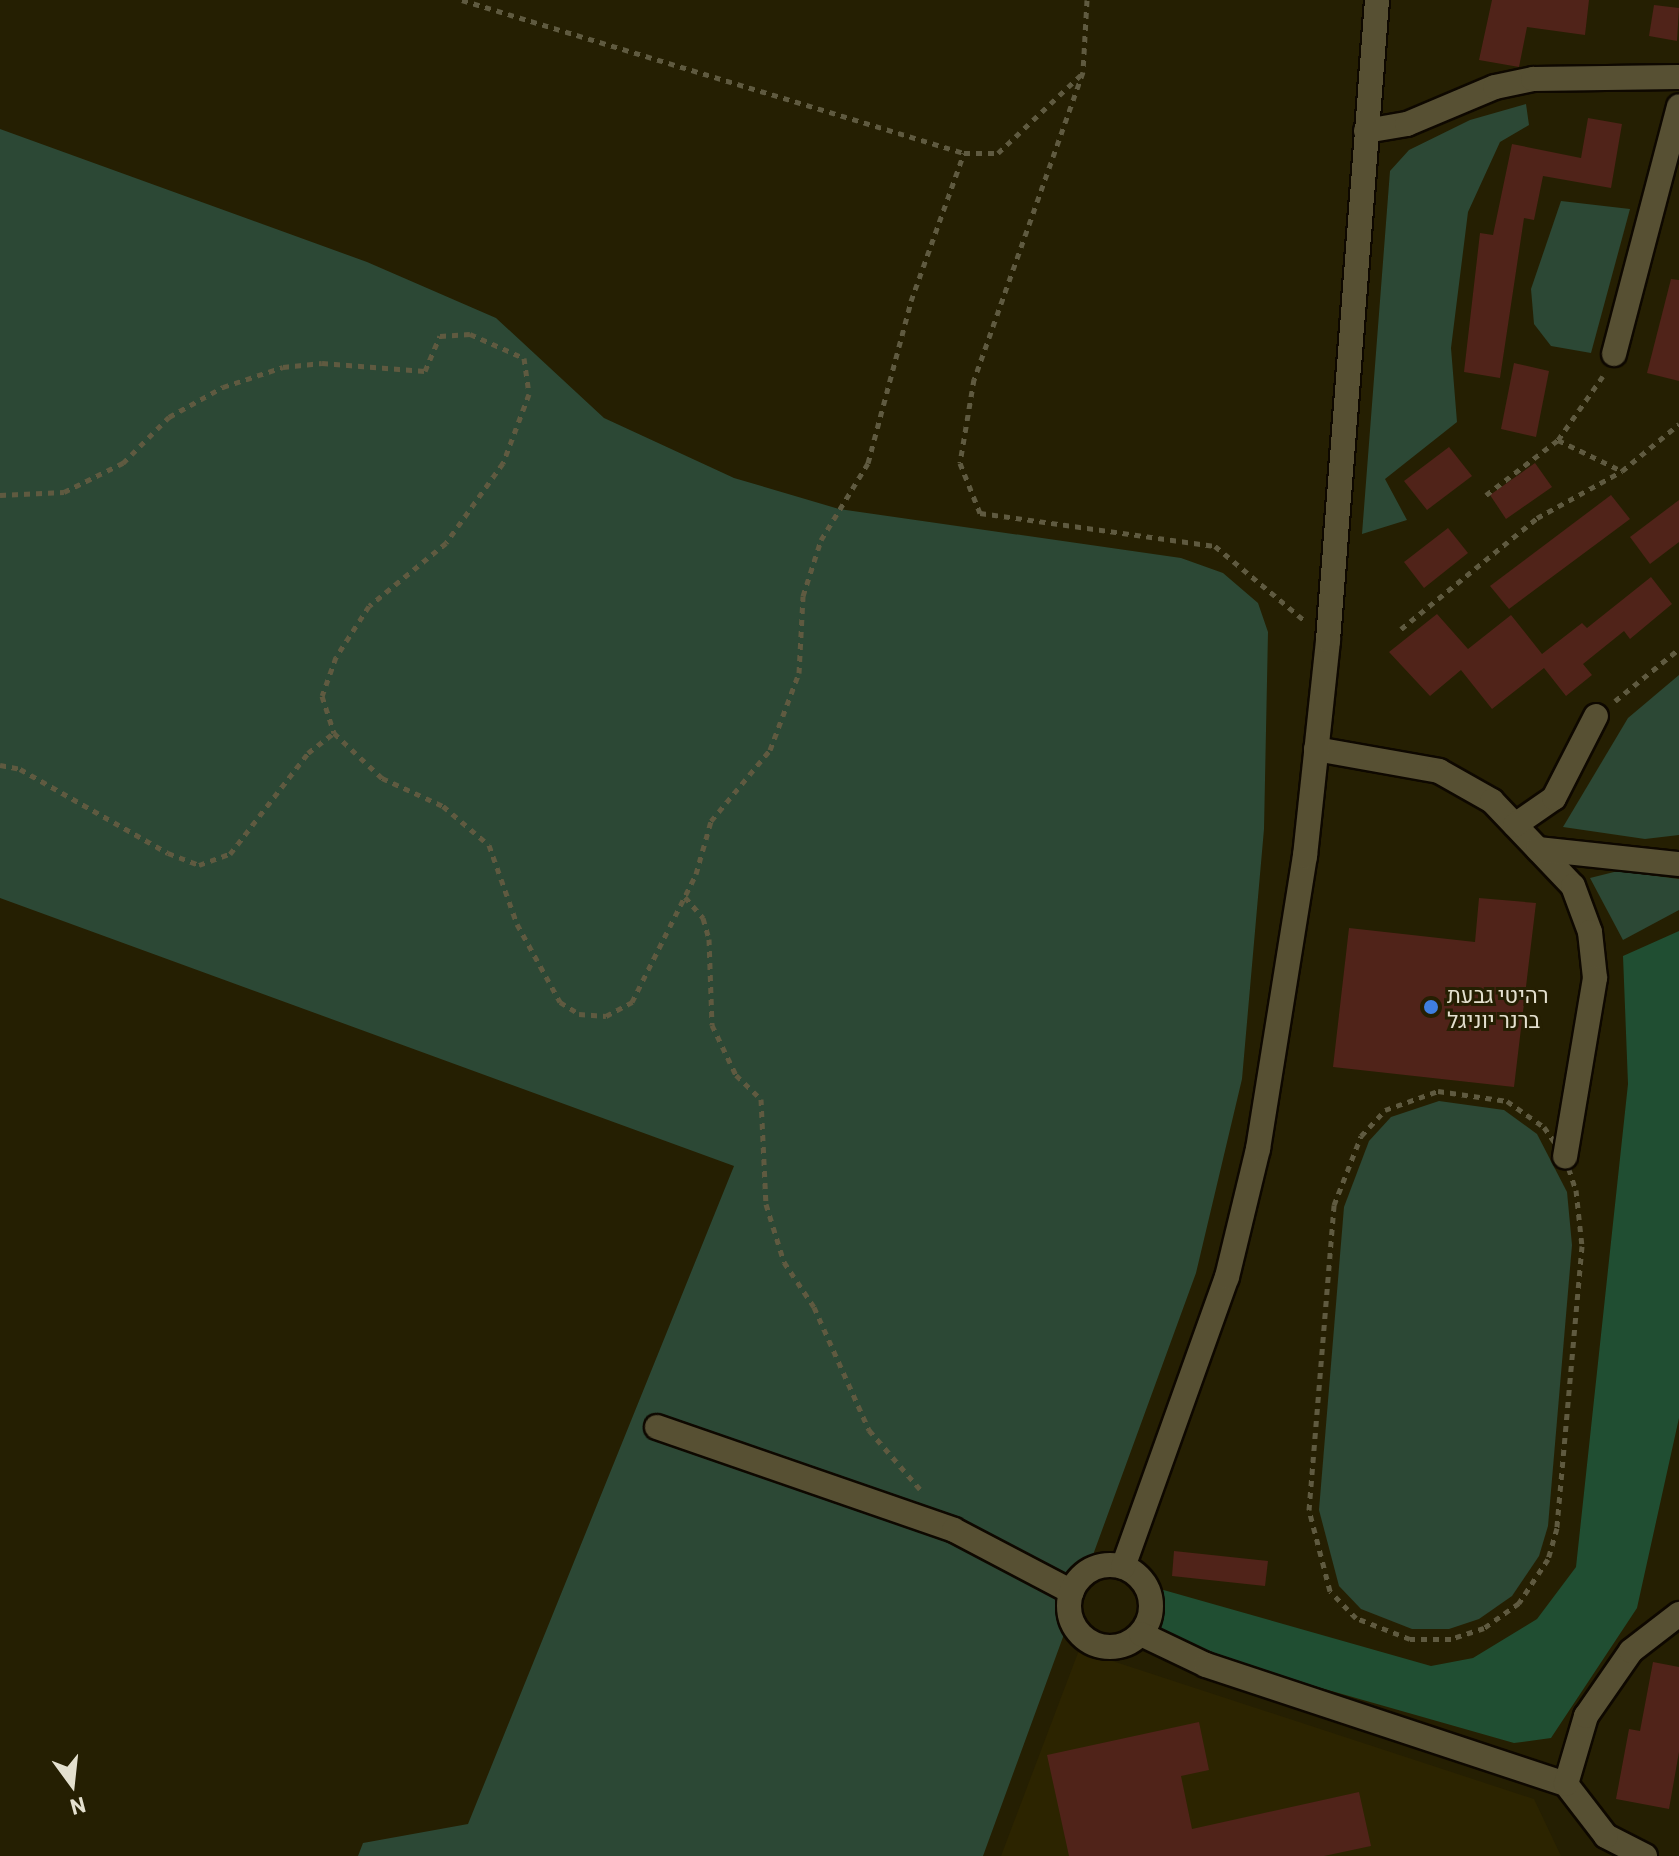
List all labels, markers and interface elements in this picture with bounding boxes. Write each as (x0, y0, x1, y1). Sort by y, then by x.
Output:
place label: רהיטי גבעת ברנר יוניגל (1447, 981, 1549, 1032)
marker: רהיטי גבעת ברנר יוניגל (1422, 998, 1440, 1016)
north arrow (32, 1744, 112, 1824)
text: N (68, 1793, 89, 1822)

